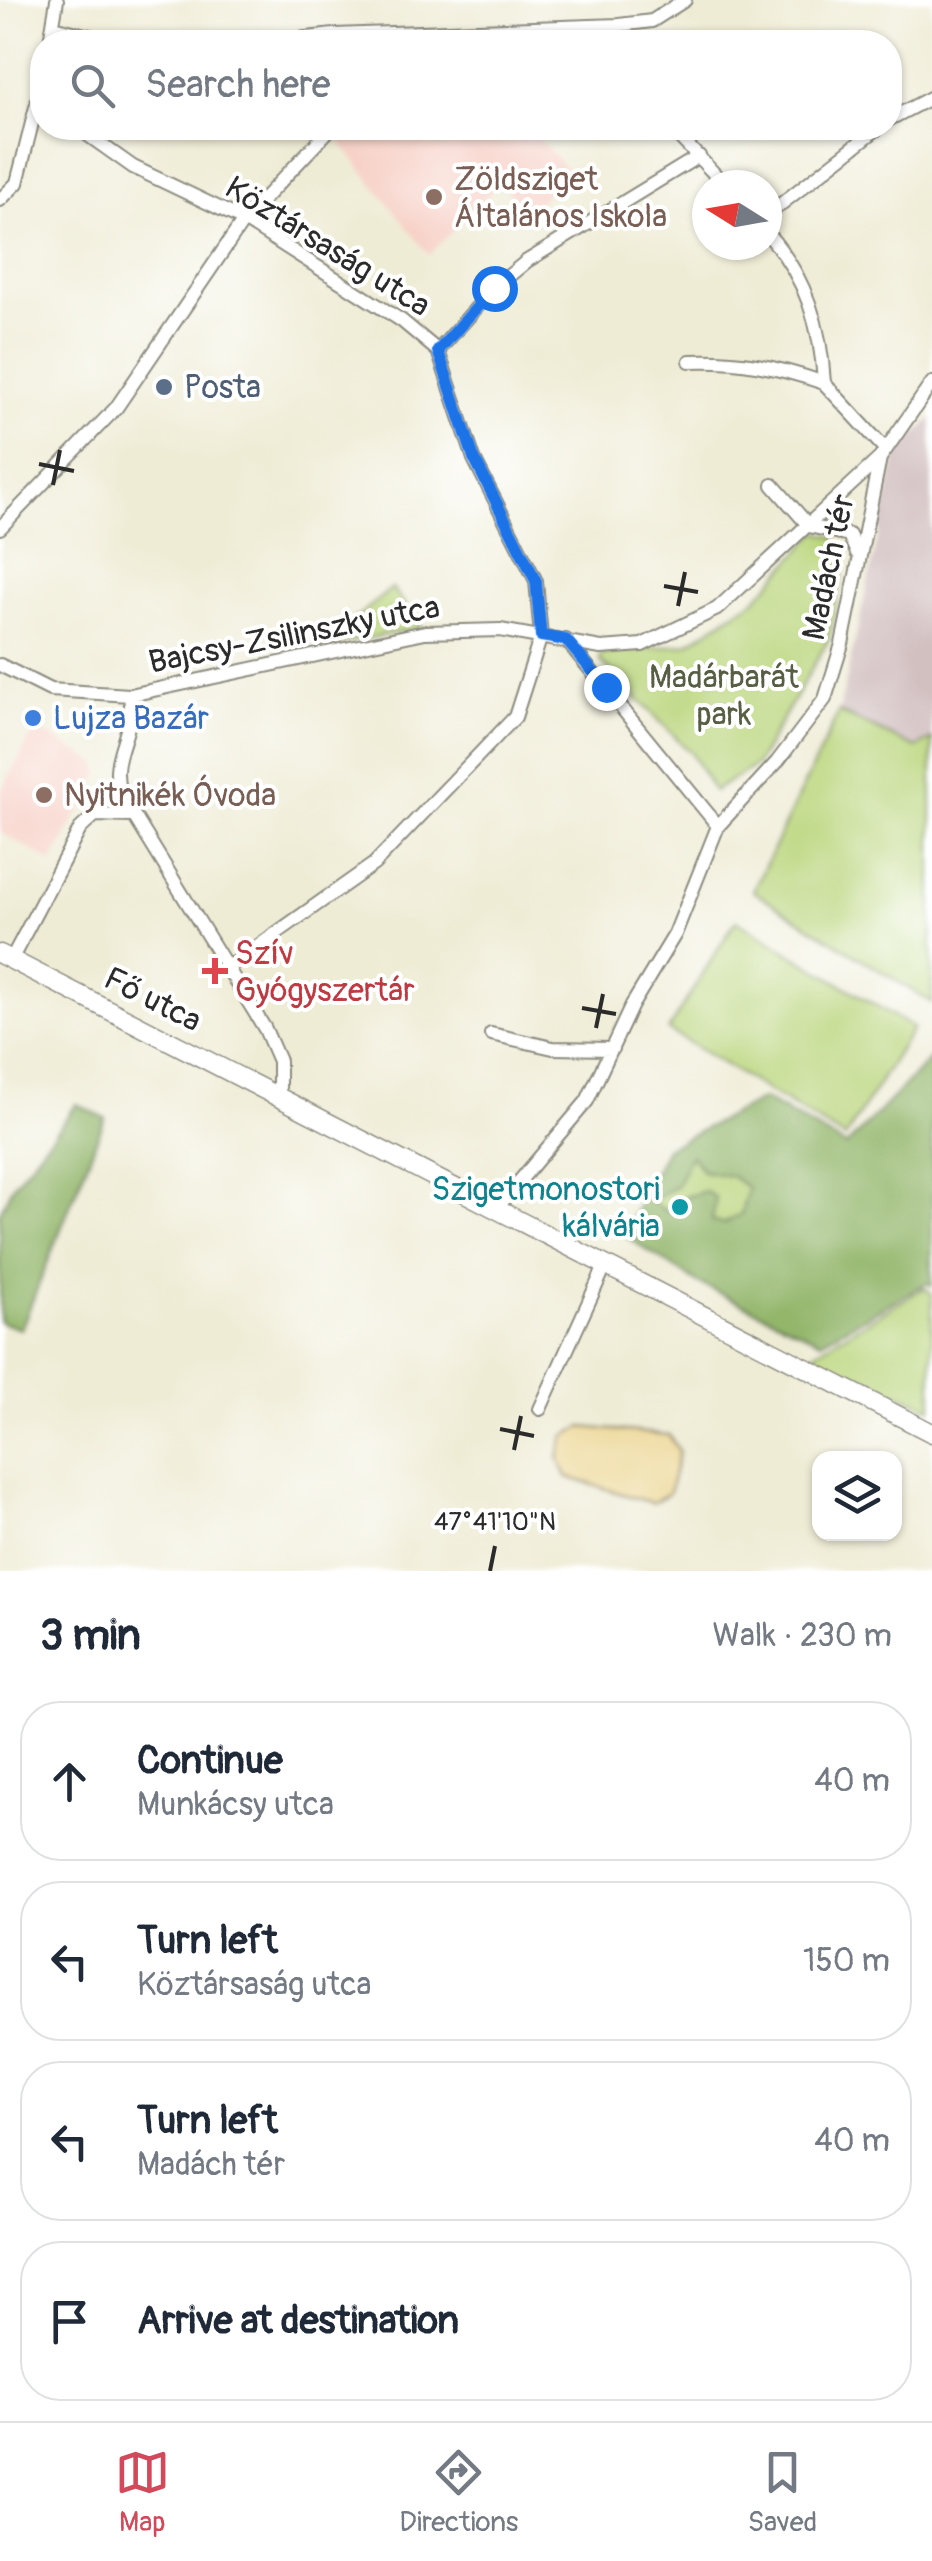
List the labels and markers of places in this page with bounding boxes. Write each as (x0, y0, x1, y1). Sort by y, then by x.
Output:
place label: Zöldsziget Általános Iskola (454, 160, 667, 237)
marker: Zöldsziget Általános Iskola (423, 186, 445, 208)
place label: Posta (184, 368, 261, 408)
marker: Posta (153, 376, 175, 398)
place label: Lujza Bazár (53, 699, 210, 739)
marker: Lujza Bazár (22, 707, 44, 729)
place label: Nyitnikék Óvoda (64, 774, 276, 816)
marker: Nyitnikék Óvoda (33, 784, 55, 806)
place label: Szív Gyógyszertár (235, 934, 415, 1011)
marker: Szív Gyógyszertár (204, 960, 226, 982)
place label: Szigetmonostori kálvária (431, 1170, 660, 1247)
marker: Szigetmonostori kálvária (669, 1196, 691, 1218)

